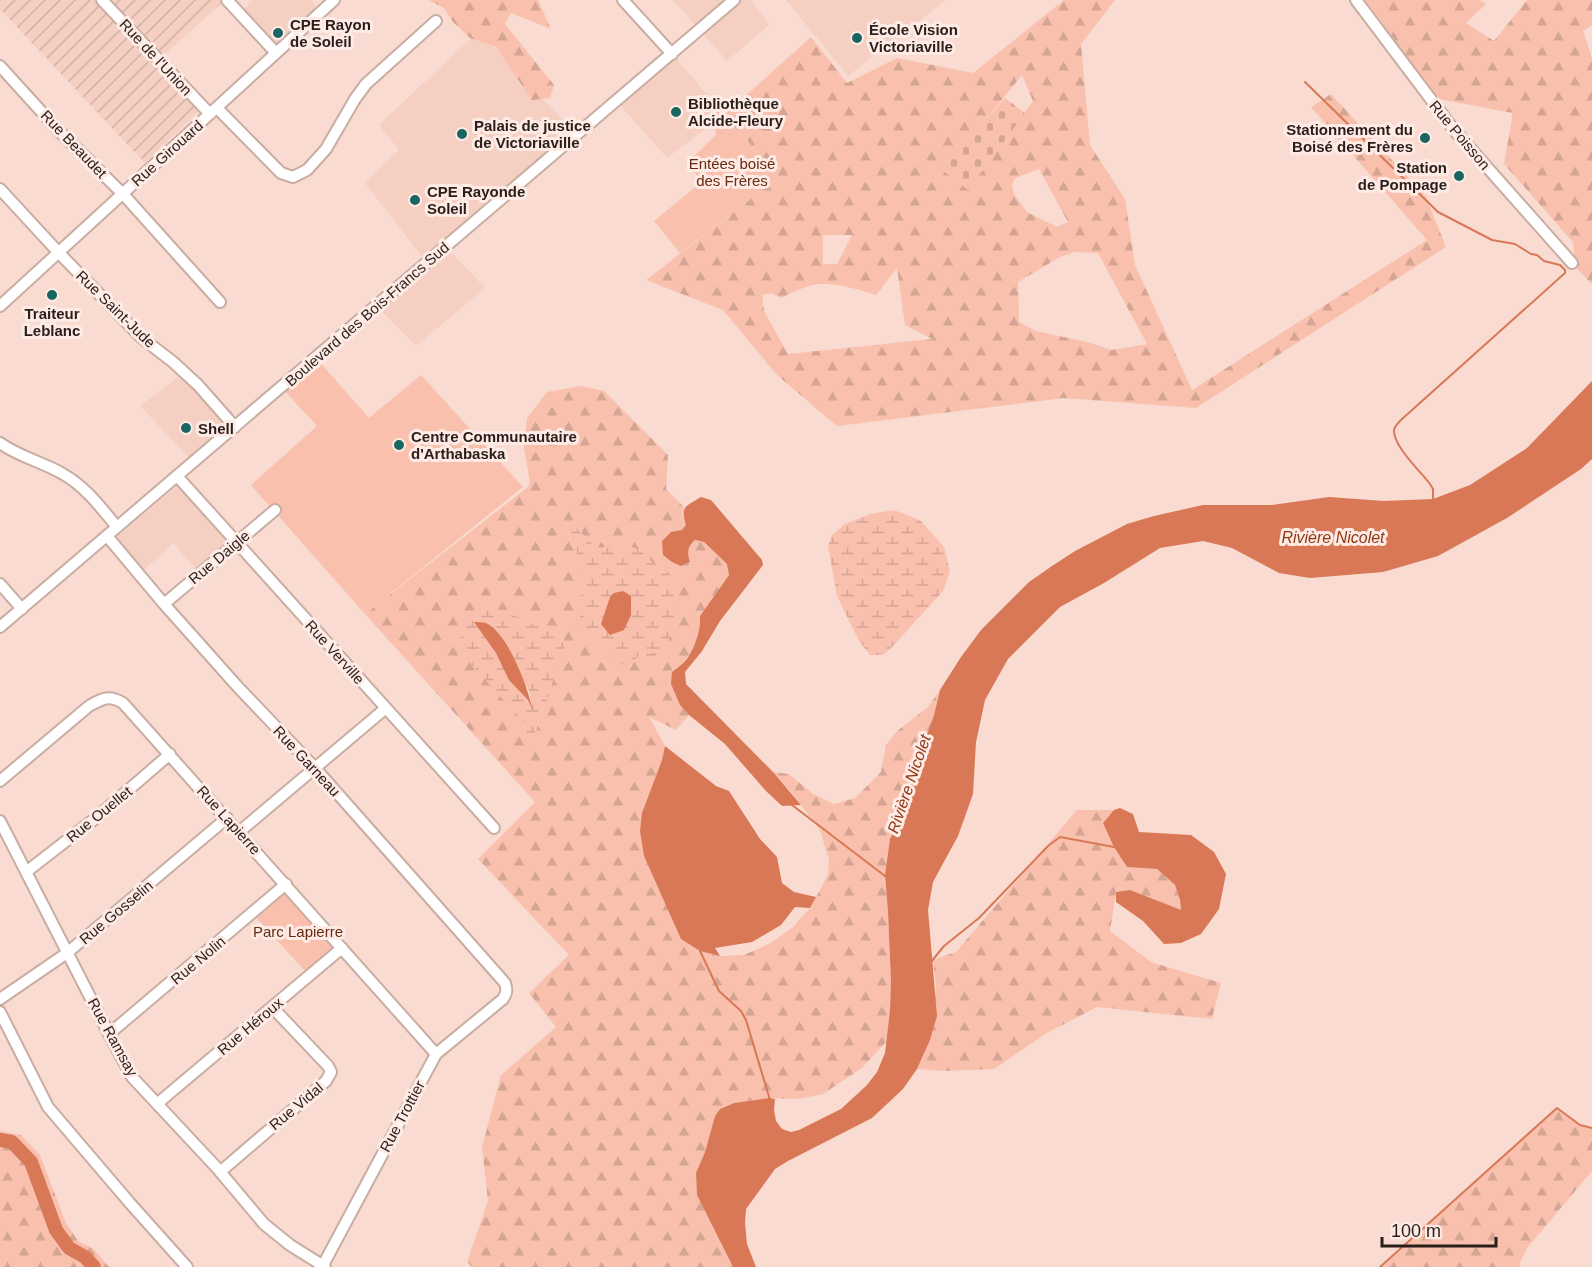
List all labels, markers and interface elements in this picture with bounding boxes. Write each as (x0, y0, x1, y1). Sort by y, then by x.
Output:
street label: Rue de l'Union (116, 15, 196, 99)
place label: CPE Rayon de Soleil (290, 16, 371, 50)
place label: École Vision Victoriaville (869, 21, 958, 55)
marker: CPE Rayon de Soleil (271, 26, 285, 40)
marker: École Vision Victoriaville (850, 31, 864, 45)
place label: Bibliothèque Alcide-Fleury (688, 95, 784, 129)
street label: Rue Poisson (1426, 97, 1494, 173)
marker: Bibliothèque Alcide-Fleury (669, 105, 683, 119)
street label: Rue Beaudet (37, 107, 111, 182)
street label: Rue Girouard (128, 117, 206, 189)
place label: Palais de justice de Victoriaville (474, 117, 591, 151)
place label: Stationnement du Boisé des Frères (1286, 121, 1413, 155)
marker: Palais de justice de Victoriaville (455, 127, 469, 141)
marker: Stationnement du Boisé des Frères (1418, 131, 1432, 145)
park label: Entées boisé des Frères (689, 155, 775, 189)
place label: Station de Pompage (1358, 159, 1447, 193)
marker: Station de Pompage (1452, 169, 1466, 183)
place label: CPE Rayonde Soleil (427, 183, 525, 217)
marker: CPE Rayonde Soleil (408, 193, 422, 207)
street label: Boulevard des Bois-Francs Sud (282, 238, 452, 390)
street label: Rue Saint-Jude (73, 267, 159, 351)
marker: Traiteur Leblanc (45, 288, 59, 302)
place label: Traiteur Leblanc (24, 305, 80, 339)
place label: Shell (198, 420, 234, 437)
marker: Shell (179, 421, 193, 435)
place label: Centre Communautaire d'Arthabaska (411, 428, 577, 462)
marker: Centre Communautaire d'Arthabaska (392, 438, 406, 452)
street label: Rue Daigle (185, 527, 253, 587)
water label: Rivière Nicolet (1281, 529, 1385, 546)
street label: Rue Verville (302, 617, 368, 687)
street label: Rue Garneau (270, 722, 344, 800)
water label: Rivière Nicolet (884, 732, 934, 836)
street label: Rue Ouellet (63, 782, 136, 846)
street label: Rue Lapierre (194, 782, 264, 858)
street label: Rue Gosselin (76, 877, 156, 947)
park label: Parc Lapierre (253, 923, 343, 940)
street label: Rue Nolin (167, 932, 229, 988)
street label: Rue Héroux (214, 993, 287, 1058)
street label: Rue Ramsay (85, 995, 142, 1079)
street label: Rue Trottier (376, 1077, 428, 1155)
street label: Rue Vidal (266, 1079, 326, 1133)
scale bar (1382, 1210, 1496, 1248)
text: 100 m (1391, 1221, 1441, 1241)

